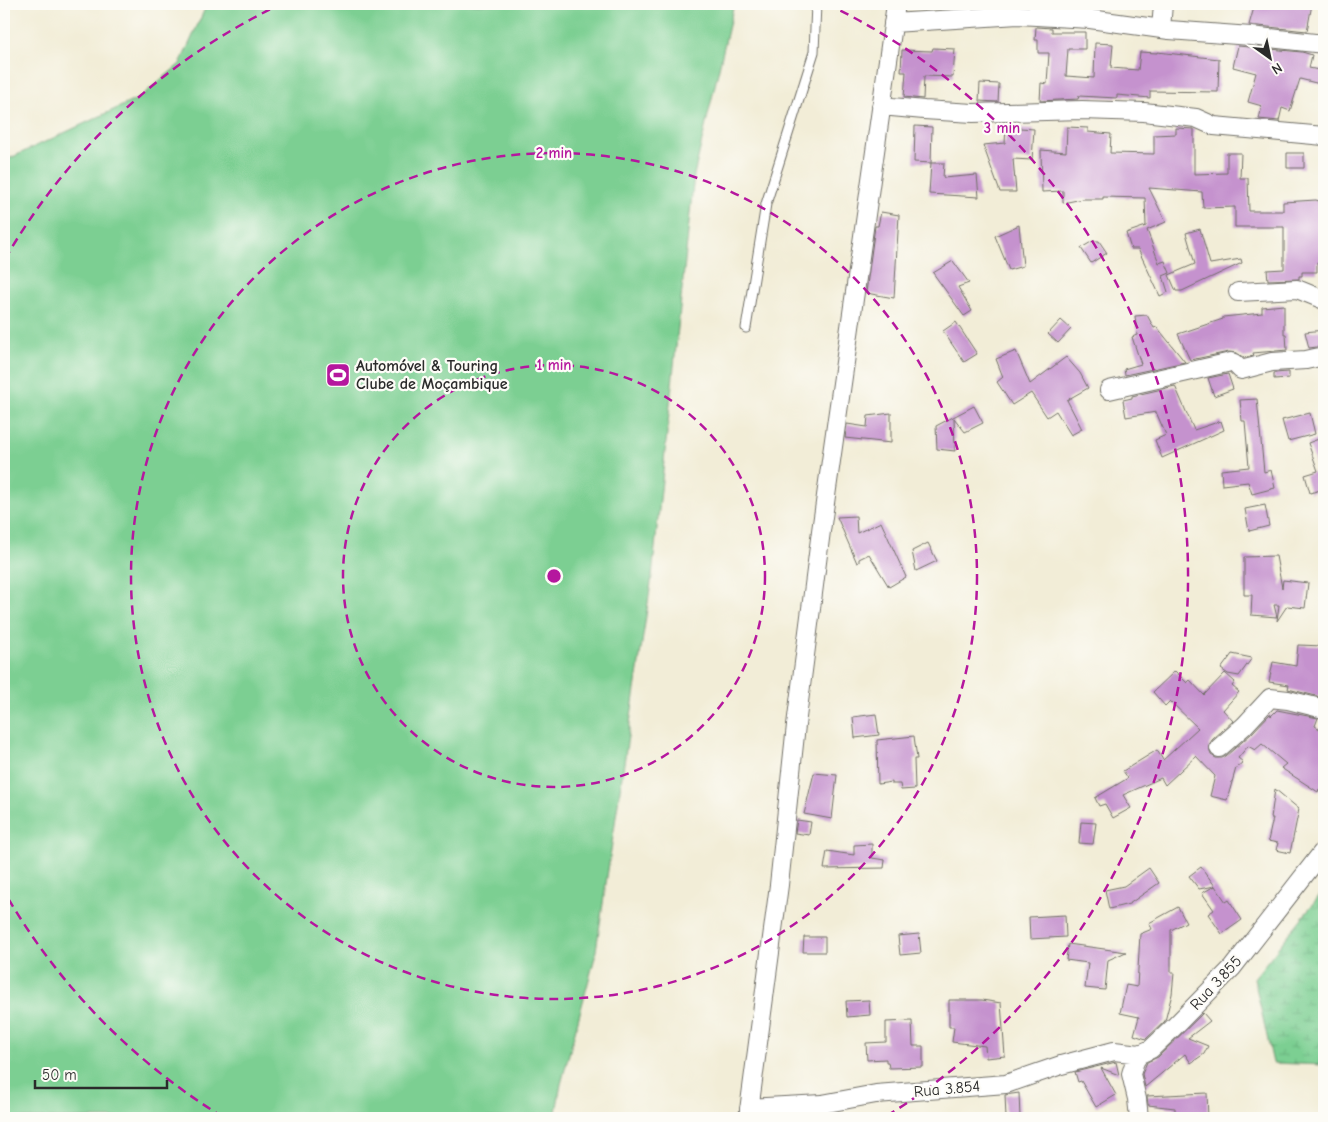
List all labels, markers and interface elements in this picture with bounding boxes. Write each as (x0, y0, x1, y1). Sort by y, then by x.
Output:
north arrow (1246, 32, 1296, 82)
text: N (1268, 59, 1285, 78)
text: 3 min (984, 119, 1020, 137)
text: 2 min (536, 144, 572, 162)
text: 1 min (537, 356, 571, 374)
place label: Automóvel & Touring Clube de Moçambique (356, 357, 508, 393)
sports icon: Automóvel & Touring Clube de Moçambique (325, 362, 351, 388)
centre of rings (545, 567, 563, 585)
street label: Rua 3.855 (1186, 952, 1246, 1014)
scale bar (35, 1057, 168, 1089)
text: 50 m (42, 1066, 77, 1084)
street label: Rua 3.854 (913, 1077, 981, 1101)

